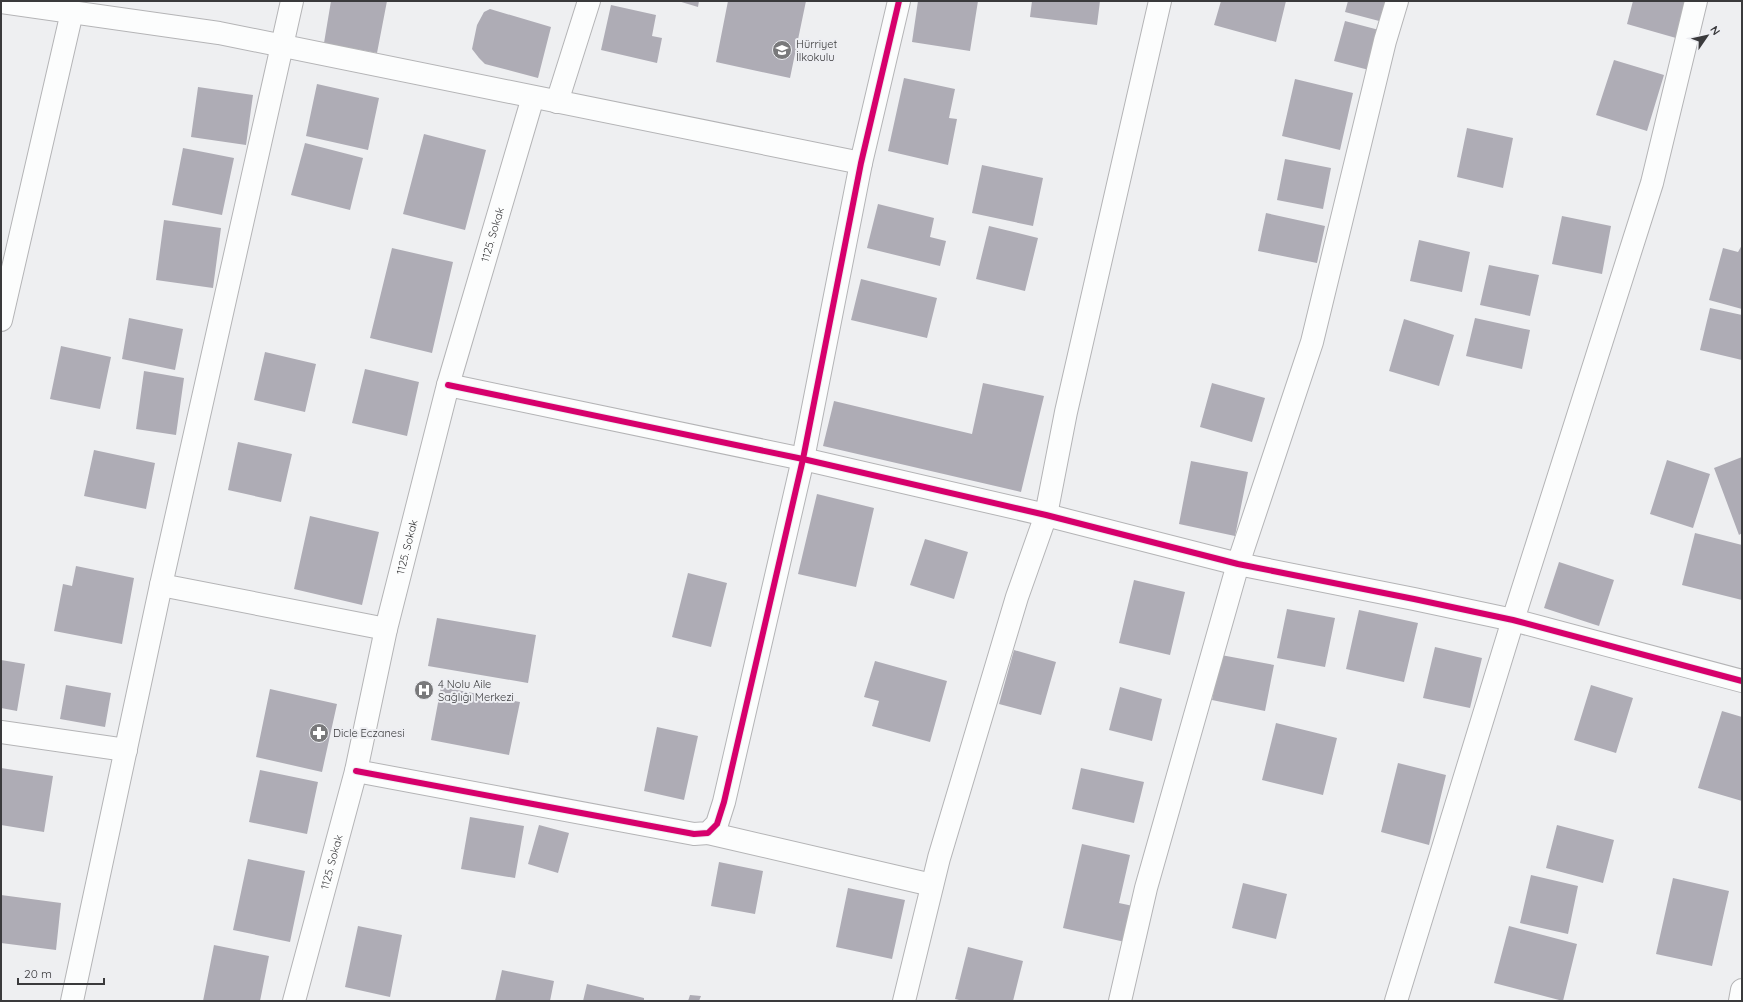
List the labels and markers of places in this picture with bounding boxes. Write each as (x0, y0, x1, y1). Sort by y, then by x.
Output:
place label: Hürriyet İlkokulu (796, 37, 837, 64)
school or university icon: Hürriyet İlkokulu (771, 39, 793, 61)
place label: 4 Nolu Aile Sağlığı Merkezi (438, 677, 514, 704)
hospital icon: 4 Nolu Aile Sağlığı Merkezi (413, 679, 435, 701)
pharmacy icon: Dicle Eczanesi (308, 722, 330, 744)
place label: Dicle Eczanesi (333, 726, 405, 740)

